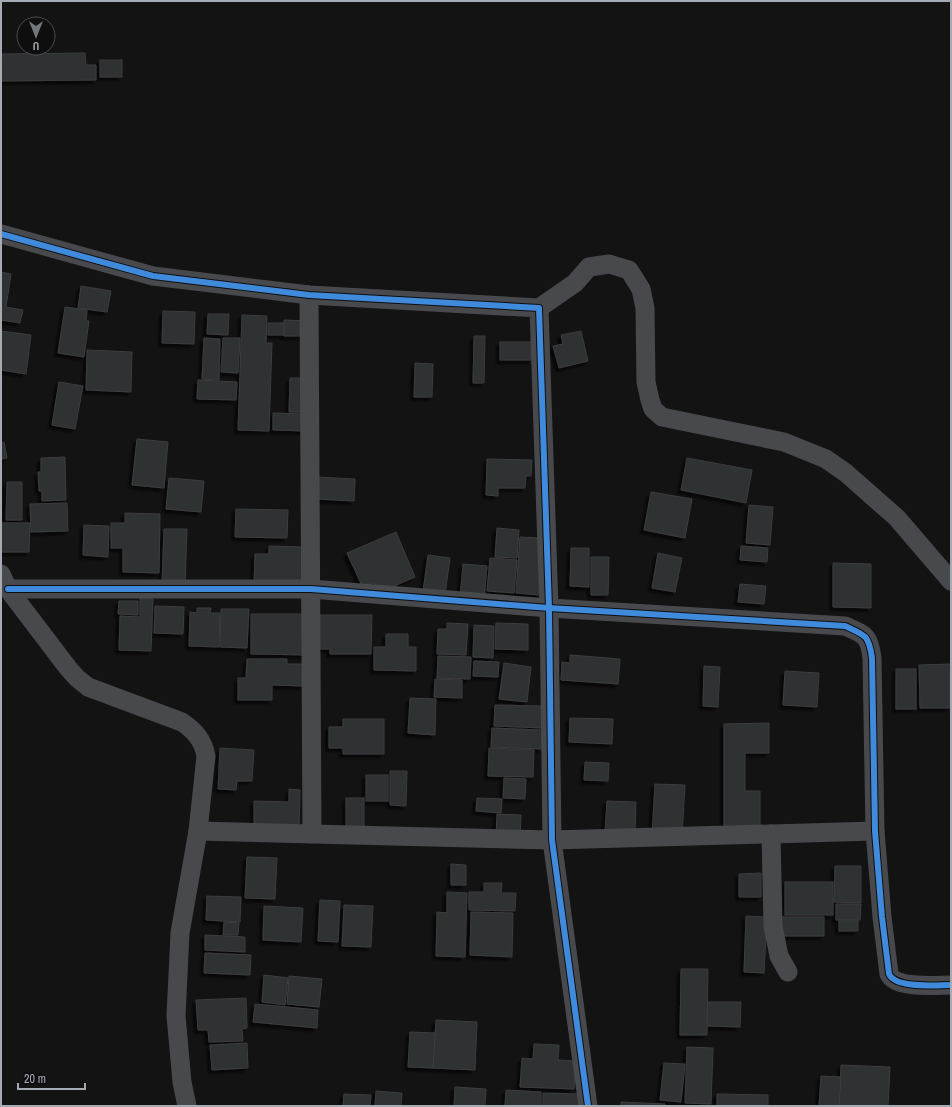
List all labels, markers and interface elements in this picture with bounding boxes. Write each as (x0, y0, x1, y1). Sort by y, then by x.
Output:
north arrow (16, 16, 56, 56)
text: U (33, 39, 39, 53)
scale bar (18, 1065, 85, 1091)
text: 20 m (24, 1071, 46, 1087)

